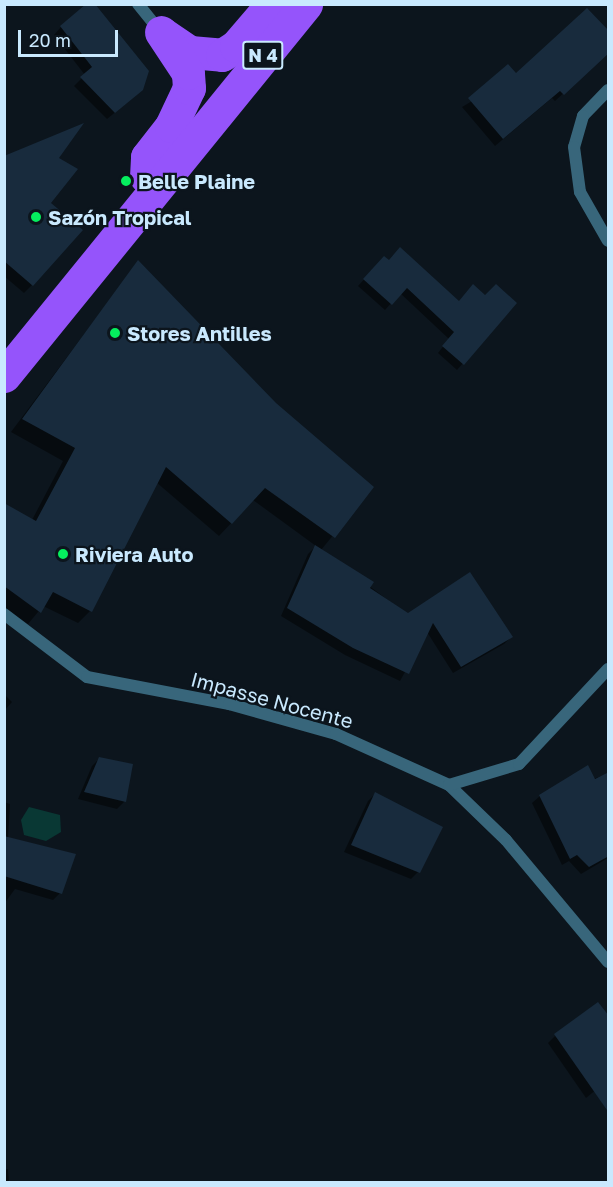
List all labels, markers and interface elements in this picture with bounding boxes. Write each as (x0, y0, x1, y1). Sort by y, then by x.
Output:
scale bar (21, 18, 122, 56)
text: 20 m (29, 29, 71, 51)
road number: N 4 (242, 40, 284, 70)
place label: Belle Plaine (138, 169, 255, 193)
marker: Belle Plaine (119, 174, 133, 188)
place label: Sazón Tropical (48, 205, 191, 229)
marker: Sazón Tropical (29, 210, 43, 224)
place label: Stores Antilles (127, 321, 272, 345)
marker: Stores Antilles (108, 326, 122, 340)
place label: Riviera Auto (75, 542, 194, 566)
marker: Riviera Auto (56, 547, 70, 561)
street label: Impasse Nocente (188, 667, 356, 733)

